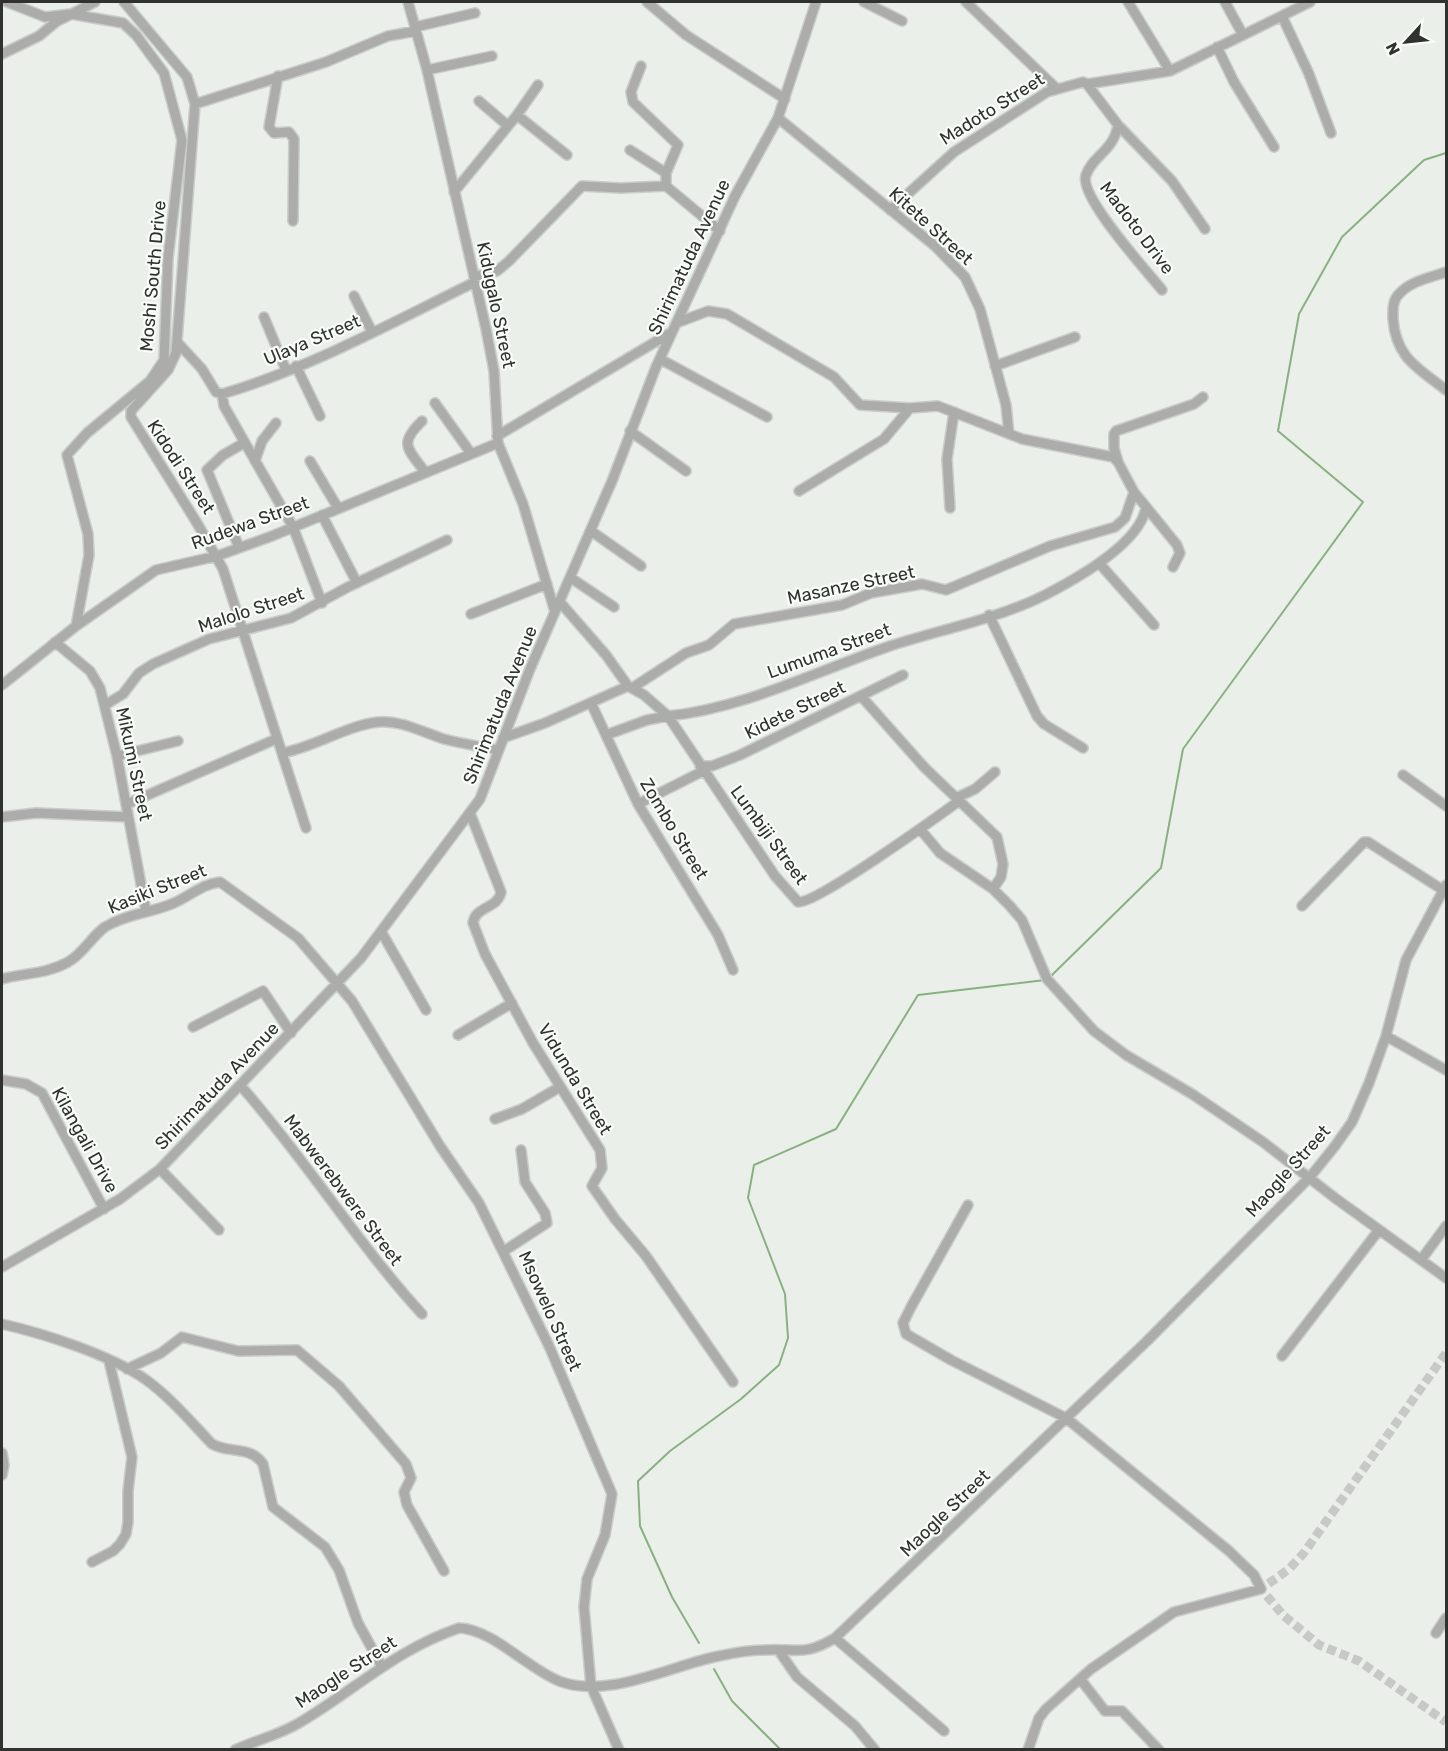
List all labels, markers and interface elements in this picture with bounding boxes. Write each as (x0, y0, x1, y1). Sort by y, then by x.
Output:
north arrow (1376, 12, 1436, 72)
text: N (1382, 39, 1404, 58)
street label: Madoto Street (936, 68, 1048, 150)
street label: Shirimatuda Avenue (643, 176, 735, 338)
street label: Madoto Drive (1095, 177, 1179, 279)
street label: Kitete Street (884, 182, 978, 270)
street label: Moshi South Drive (135, 200, 171, 352)
street label: Kidugalo Street (472, 240, 520, 370)
street label: Ulaya Street (260, 310, 364, 370)
street label: Kidodi Street (142, 416, 220, 518)
street label: Rudewa Street (188, 492, 312, 554)
street label: Masanze Street (785, 561, 917, 609)
street label: Malolo Street (195, 583, 307, 637)
street label: Lumuma Street (764, 618, 894, 684)
street label: Shirimatuda Avenue (458, 623, 542, 787)
street label: Kidete Street (741, 676, 849, 744)
street label: Mikumi Street (111, 705, 157, 823)
street label: Zombo Street (635, 774, 713, 884)
street label: Lumbiji Street (726, 781, 812, 889)
street label: Kasiki Street (105, 859, 209, 919)
street label: Shirimatuda Avenue (150, 1018, 284, 1154)
street label: Vidunda Street (533, 1019, 617, 1139)
street label: Kilangali Drive (47, 1083, 123, 1197)
street label: Mabwerebwere Street (279, 1110, 407, 1270)
street label: Maogle Street (1241, 1120, 1335, 1222)
street label: Msowelo Street (514, 1248, 586, 1374)
street label: Maogle Street (896, 1465, 994, 1561)
street label: Maogle Street (291, 1631, 401, 1713)

